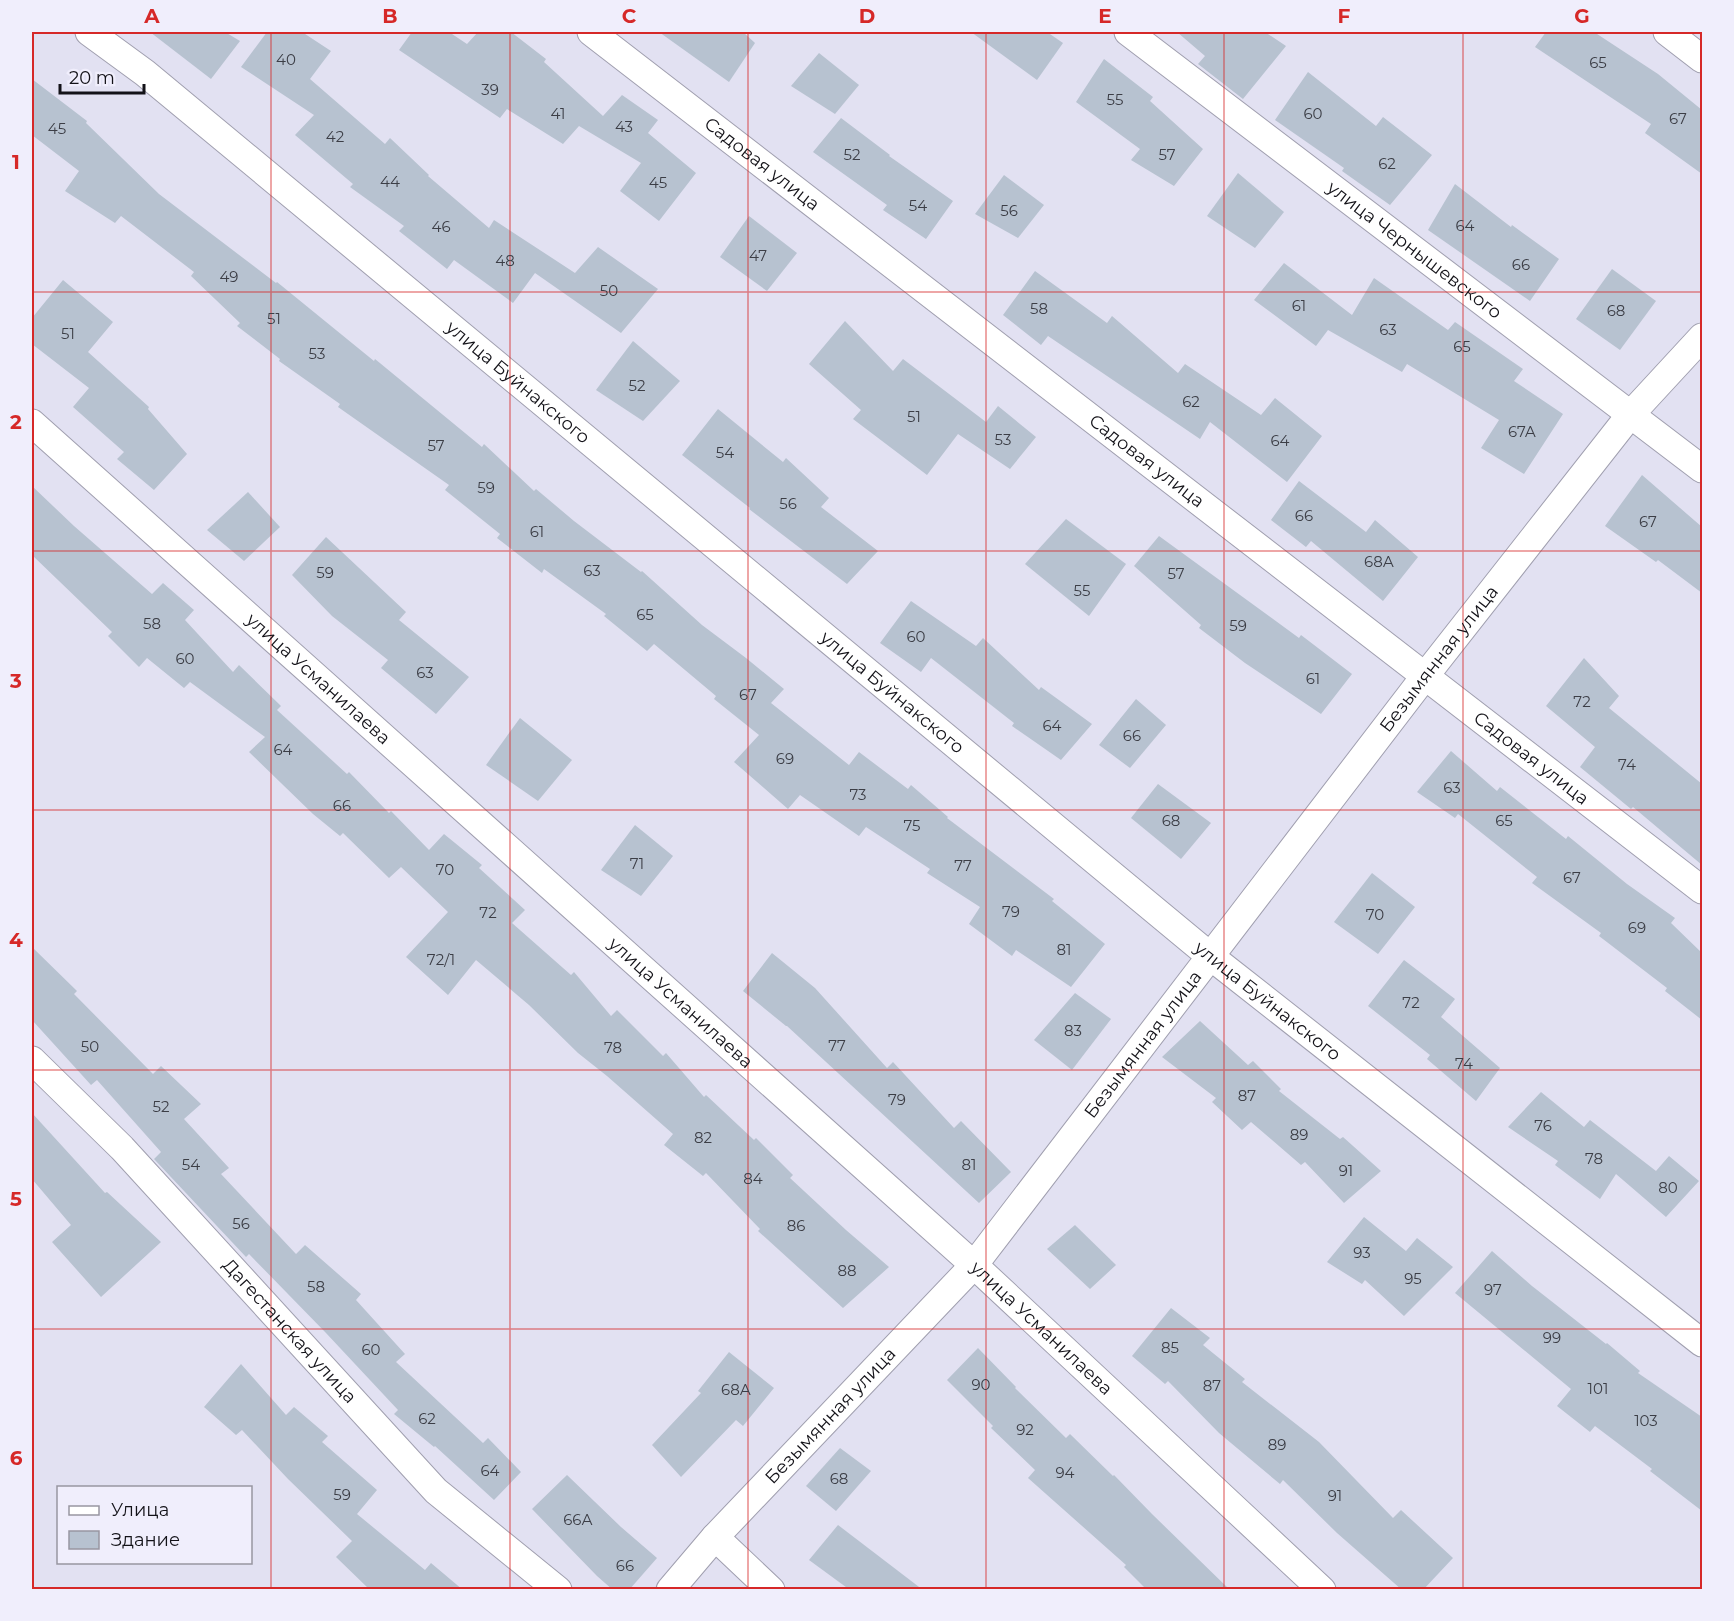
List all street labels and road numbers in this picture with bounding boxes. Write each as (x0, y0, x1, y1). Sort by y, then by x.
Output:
street label: Садовая улица (700, 113, 824, 215)
street label: улица Чернышевского (1322, 176, 1506, 324)
street label: улица Буйнакского (441, 316, 594, 448)
street label: Садовая улица (1085, 410, 1209, 512)
street label: Безымянная улица (1375, 581, 1503, 737)
street label: улица Усманилаева (241, 608, 395, 749)
street label: улица Буйнакского (815, 626, 969, 759)
street label: Садовая улица (1469, 707, 1593, 810)
street label: улица Усманилаева (603, 932, 757, 1073)
street label: улица Буйнакского (1189, 936, 1345, 1066)
street label: Безымянная улица (1080, 966, 1206, 1122)
street label: Дагестанская улица (218, 1254, 361, 1408)
street label: улица Усманилаева (965, 1256, 1117, 1400)
street label: Безымянная улица (761, 1343, 900, 1488)

